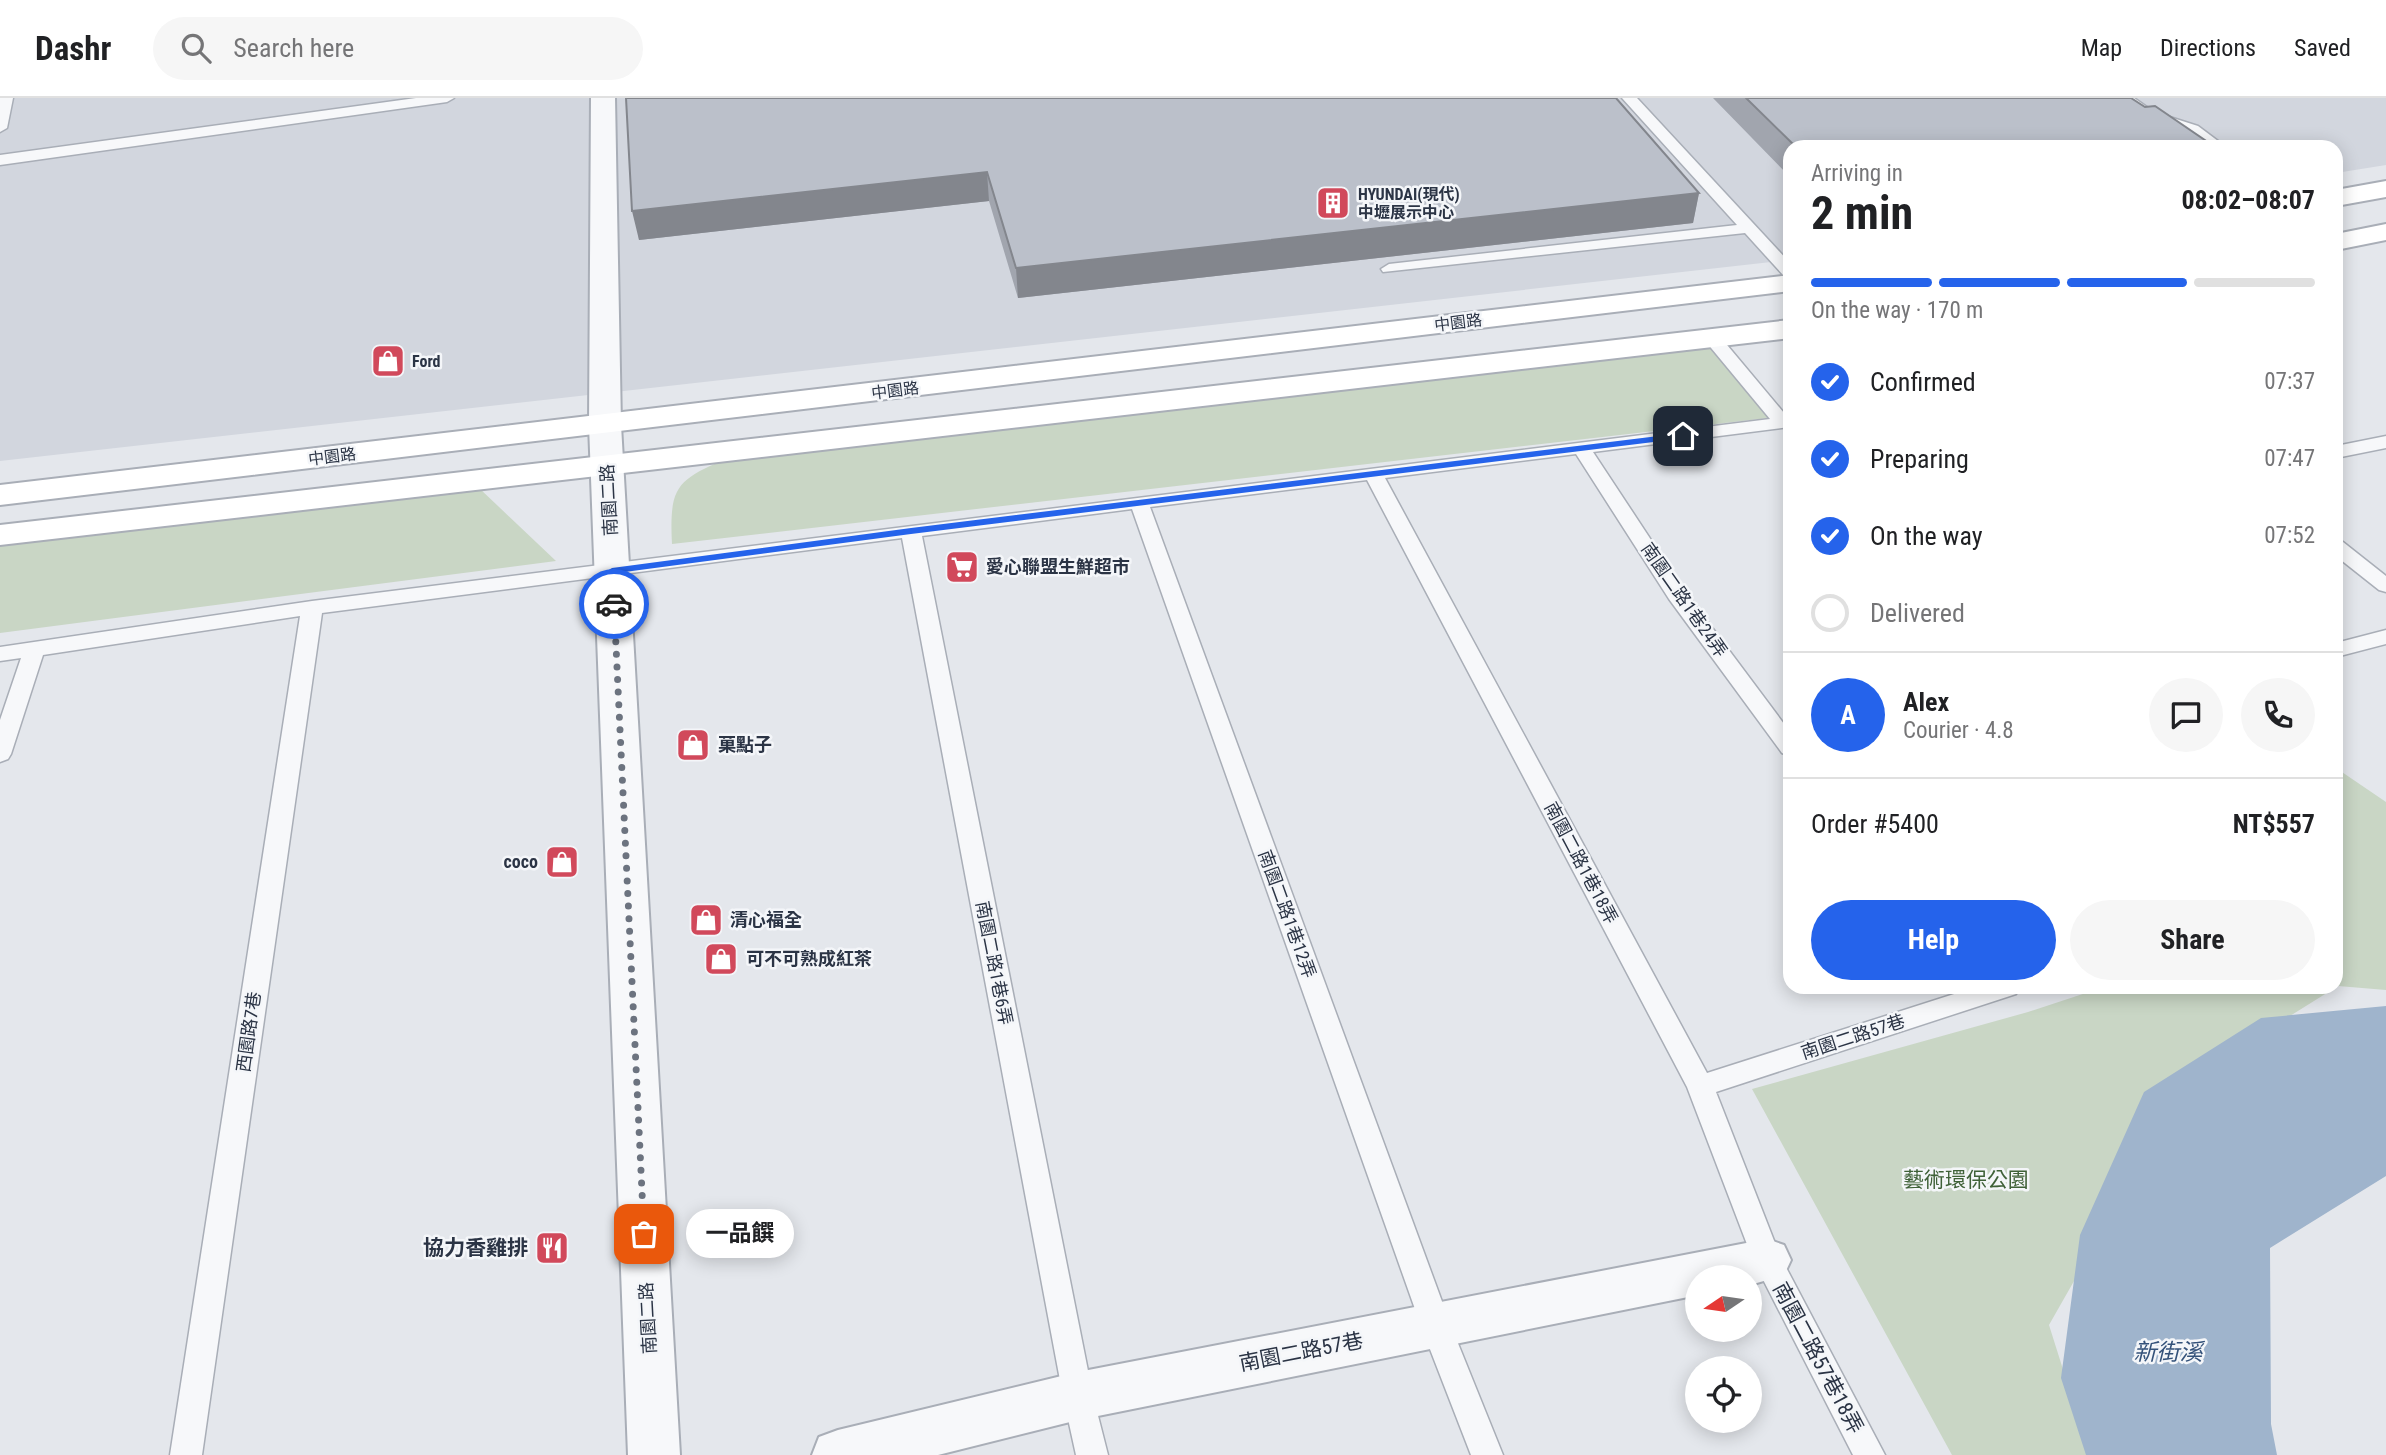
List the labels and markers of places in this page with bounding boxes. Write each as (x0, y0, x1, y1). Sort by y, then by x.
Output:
building icon: HYUNDAI(現代) 中壢展示中心 (1314, 184, 1352, 222)
place label: HYUNDAI(現代) 中壢展示中心 (1358, 185, 1460, 222)
shop icon: Ford (369, 342, 407, 380)
place label: Ford (412, 352, 441, 371)
pin (1653, 406, 1713, 466)
supermarket icon: 愛心聯盟生鮮超市 (943, 548, 981, 586)
place label: 愛心聯盟生鮮超市 (986, 556, 1130, 577)
shop icon: 菓點子 (674, 726, 712, 764)
place label: 菓點子 (718, 734, 772, 755)
shop icon: coco (543, 843, 581, 881)
place label: coco (504, 851, 538, 872)
shop icon: 清心福全 (687, 901, 725, 939)
place label: 清心福全 (730, 909, 802, 930)
shop icon: 可不可熟成紅茶 (702, 940, 740, 978)
place label: 可不可熟成紅茶 (746, 948, 872, 969)
pin (614, 1204, 674, 1264)
callout: 一品饌 (686, 1210, 794, 1258)
restaurant icon: 協力香雞排 (533, 1229, 571, 1267)
place label: 協力香雞排 (423, 1236, 528, 1260)

